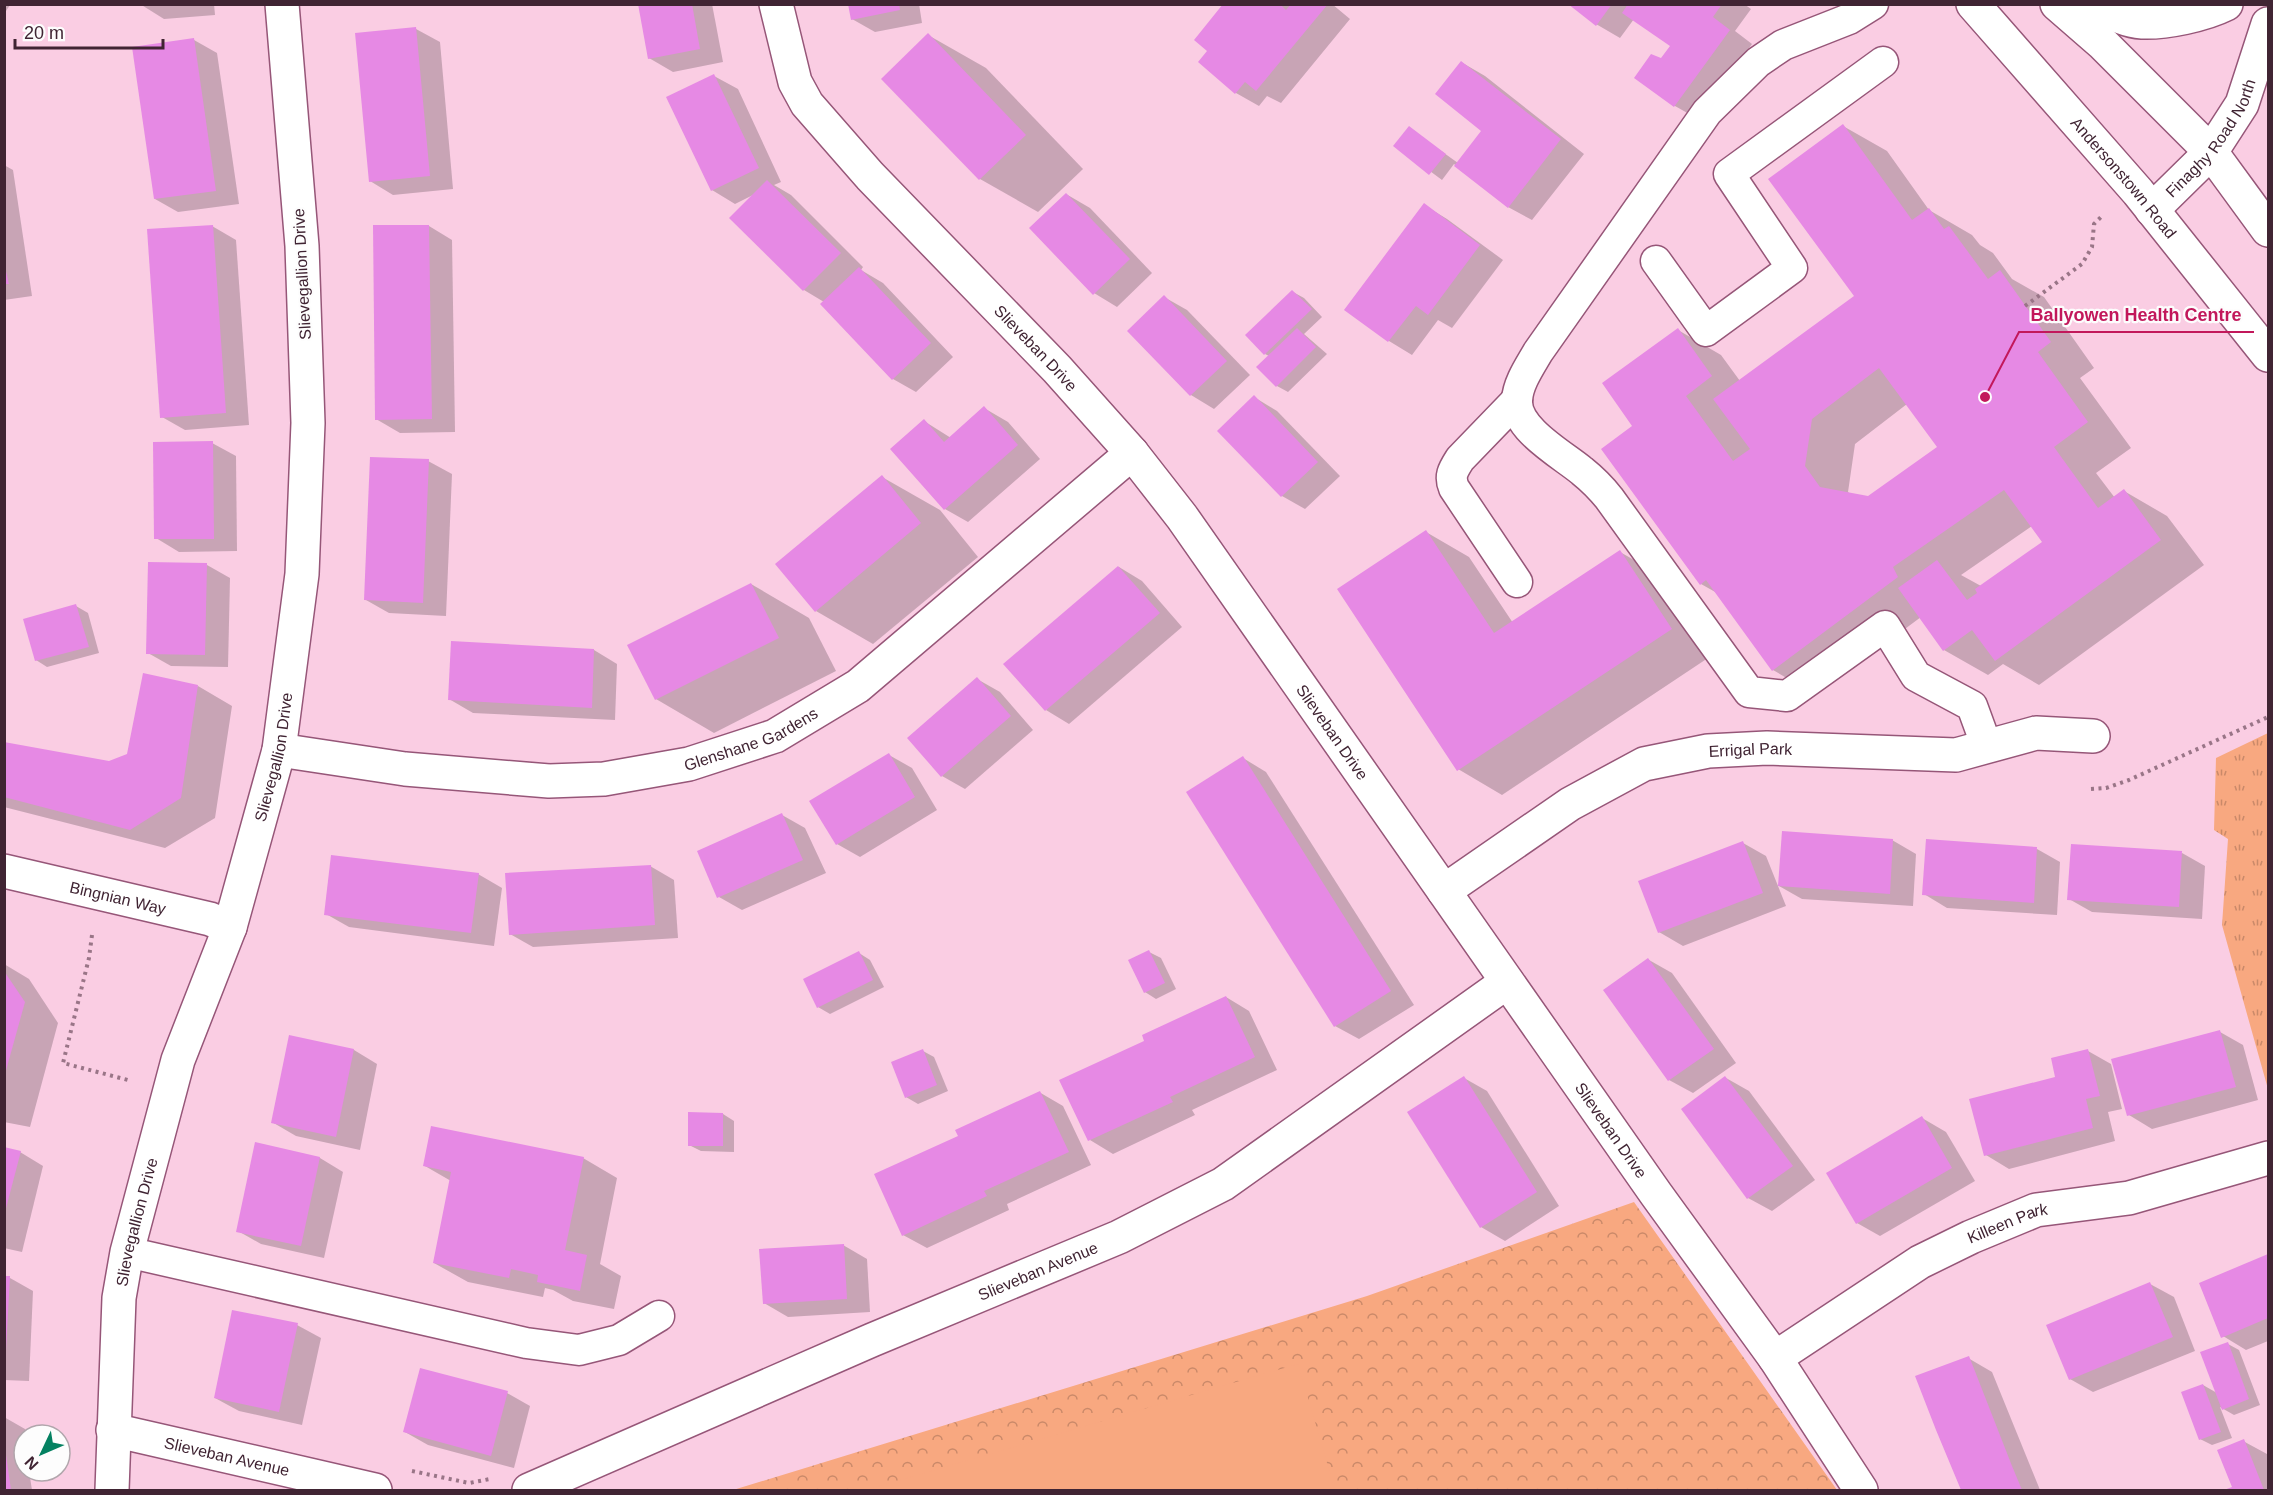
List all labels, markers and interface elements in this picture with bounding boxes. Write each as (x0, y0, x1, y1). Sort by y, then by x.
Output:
scale bar (15, 12, 164, 50)
text: 20 m (24, 23, 64, 43)
street label: Finaghy Road North (2162, 77, 2258, 200)
street label: Andersonstown Road (2068, 114, 2180, 241)
street label: Slievegallion Drive (290, 208, 314, 340)
callout: Ballyowen Health Centre (2019, 296, 2254, 332)
street label: Slieveban Drive (991, 301, 1081, 394)
text: Ballyowen Health Centre (2030, 305, 2242, 325)
street label: Slieveban Drive (1293, 681, 1372, 783)
street label: Slievegallion Drive (251, 691, 295, 823)
street label: Glenshane Gardens (682, 704, 820, 774)
street label: Errigal Park (1708, 739, 1793, 759)
street label: Bingnian Way (68, 878, 168, 917)
street label: Slieveban Drive (1572, 1079, 1650, 1181)
street label: Slievegallion Drive (113, 1156, 160, 1288)
street label: Killeen Park (1965, 1200, 2050, 1246)
street label: Slieveban Avenue (975, 1238, 1100, 1303)
north arrow (12, 1423, 72, 1483)
street label: Slieveban Avenue (163, 1434, 291, 1479)
text: N (21, 1453, 42, 1473)

